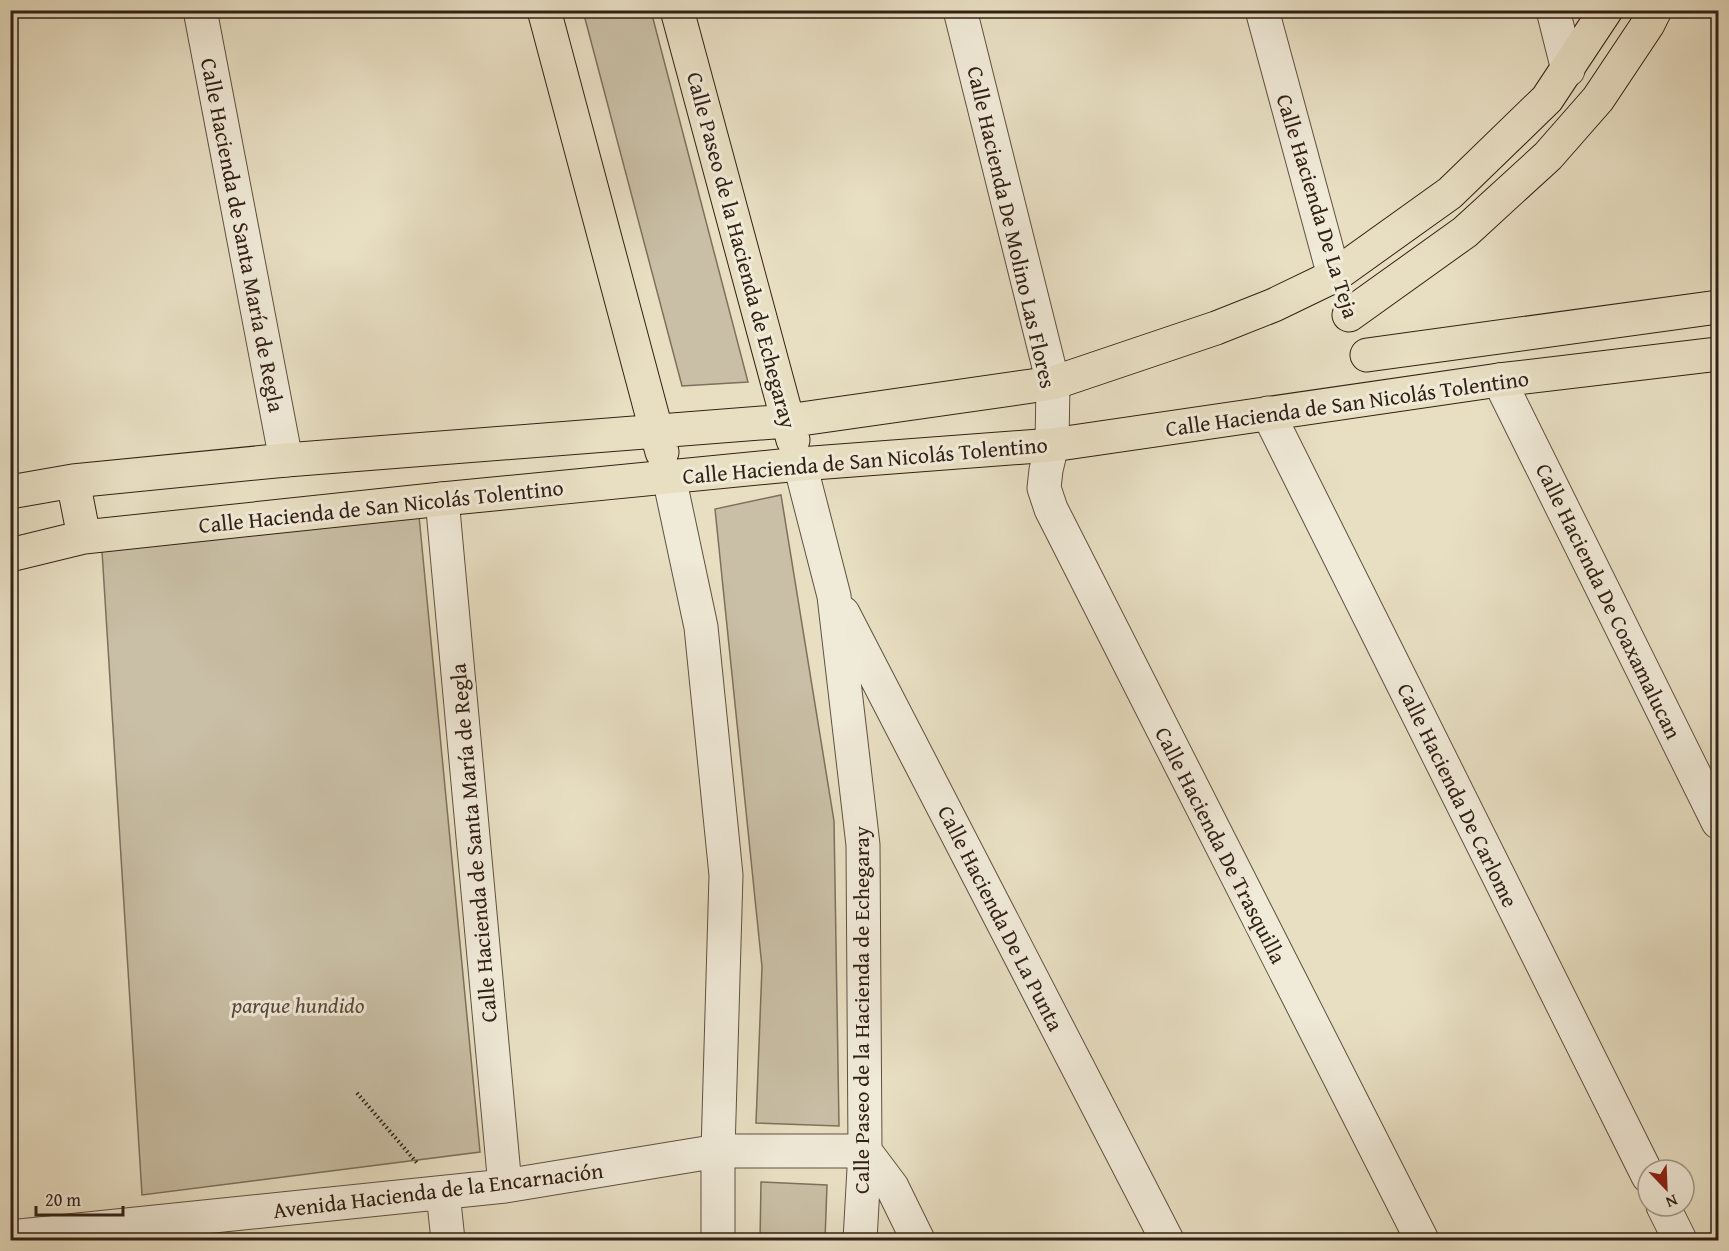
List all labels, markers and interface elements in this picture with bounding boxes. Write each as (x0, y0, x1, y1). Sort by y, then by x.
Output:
street label: Calle Hacienda de Santa María de Regla (193, 55, 293, 415)
street label: Calle Hacienda De Molino Las Flores (959, 63, 1065, 391)
street label: Calle Paseo de la Hacienda de Echegaray (679, 68, 805, 432)
street label: Calle Hacienda De La Teja (1269, 90, 1368, 323)
street label: Calle Hacienda de San Nicolás Tolentino (1163, 362, 1531, 444)
street label: Calle Hacienda de San Nicolás Tolentino (681, 428, 1049, 492)
street label: Calle Hacienda De Coaxamalucan (1528, 458, 1690, 745)
street label: Calle Hacienda de San Nicolás Tolentino (197, 471, 565, 541)
street label: Calle Hacienda de Santa María de Regla (441, 662, 505, 1024)
street label: Calle Hacienda De Carlome (1390, 677, 1526, 913)
street label: Calle Hacienda De Trasquilla (1147, 721, 1295, 969)
street label: Calle Hacienda De La Punta (930, 800, 1072, 1037)
street label: Calle Paseo de la Hacienda de Echegaray (845, 826, 877, 1194)
park label: parque hundido (231, 989, 364, 1021)
street label: Avenida Hacienda de la Encarnación (271, 1154, 606, 1226)
north arrow (1636, 1158, 1696, 1218)
scale bar (36, 1179, 123, 1217)
text: 20 m (45, 1186, 81, 1213)
text: N (1662, 1189, 1681, 1215)

